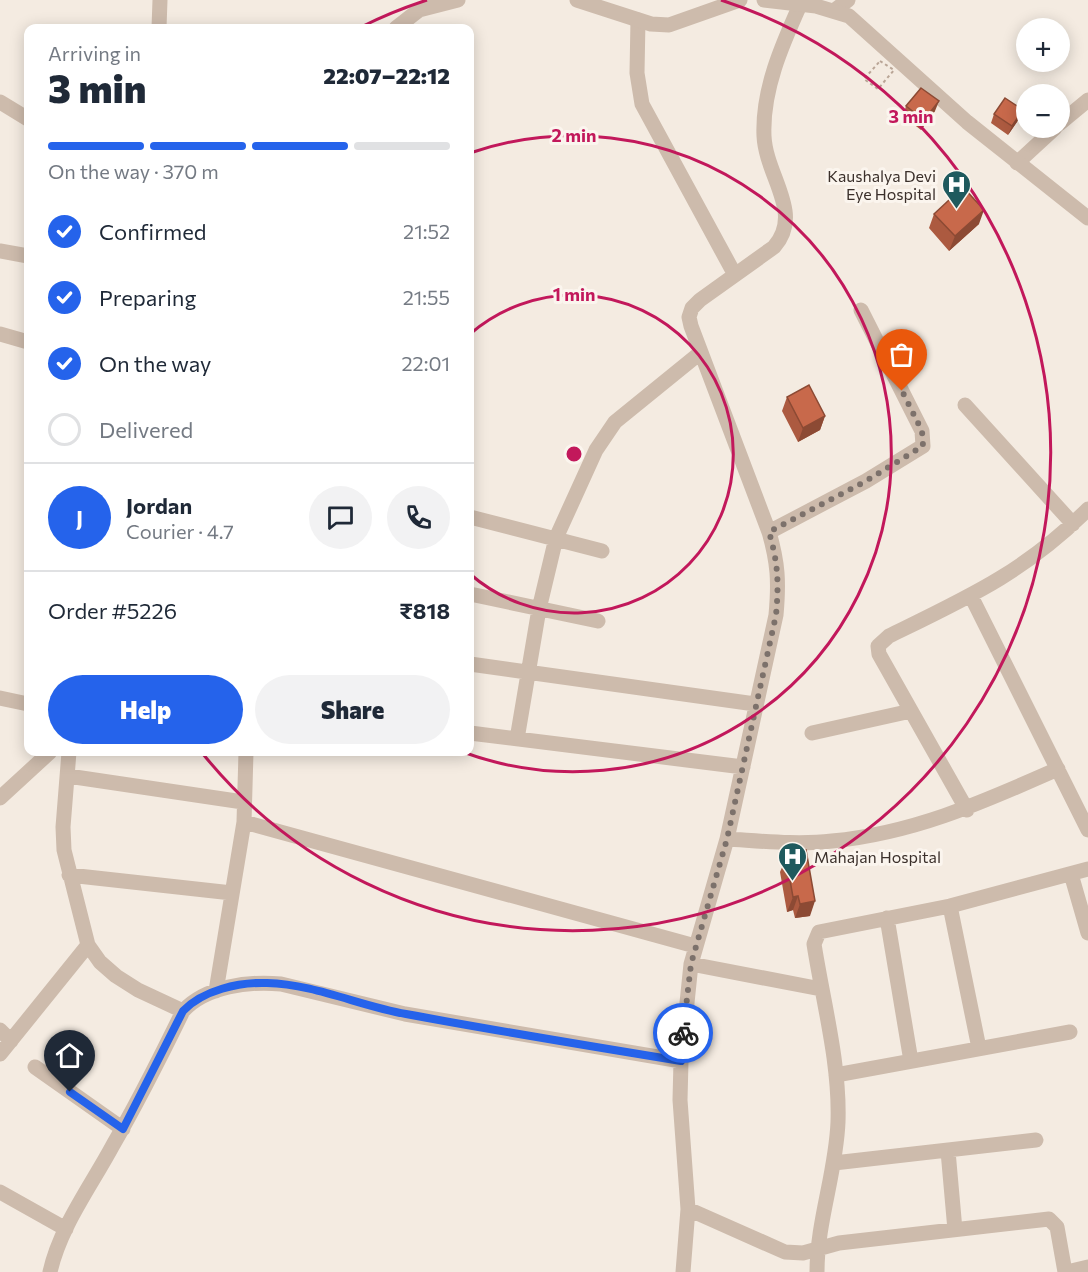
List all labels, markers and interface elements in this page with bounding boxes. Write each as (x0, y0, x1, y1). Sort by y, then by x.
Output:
map controls (1016, 18, 1070, 138)
button: + (1016, 18, 1070, 72)
text: Arriving in (48, 41, 141, 65)
text: 22:07–22:12 (323, 62, 450, 89)
text: 3 min (48, 63, 146, 111)
button: − (1016, 84, 1070, 138)
text: 3 min (888, 105, 934, 127)
text: 2 min (552, 124, 596, 146)
text: On the way · 370 m (48, 159, 219, 183)
place label: Kaushalya Devi Eye Hospital (827, 166, 936, 203)
hospital icon: Kaushalya Devi Eye Hospital (941, 168, 973, 210)
icon: check (48, 215, 81, 248)
text: Confirmed (99, 218, 206, 245)
text: 21:52 (403, 219, 450, 243)
icon: check (48, 281, 81, 314)
text: 1 min (553, 283, 595, 305)
text: Preparing (99, 284, 196, 311)
text: 21:55 (403, 285, 450, 309)
pin (876, 329, 927, 391)
icon: bag (885, 338, 918, 371)
icon: check (48, 347, 81, 380)
text: On the way (99, 350, 211, 377)
text: 22:01 (402, 351, 450, 375)
text: Delivered (99, 416, 193, 443)
centre of rings (564, 444, 584, 464)
button: chat (309, 486, 372, 549)
button: phone (387, 486, 450, 549)
text: Jordan (126, 492, 192, 519)
text: J (76, 504, 83, 531)
text: Courier · 4.7 (126, 519, 234, 543)
text: Order #5226 (48, 597, 177, 624)
text: ₹818 (399, 597, 450, 624)
button: Help (48, 675, 243, 744)
button: Share (255, 675, 450, 744)
hospital icon: Mahajan Hospital (777, 840, 809, 882)
place label: Mahajan Hospital (814, 847, 941, 866)
courier (653, 1003, 713, 1063)
icon: bike (667, 1017, 700, 1050)
pin (44, 1030, 95, 1092)
icon: home (53, 1039, 86, 1072)

